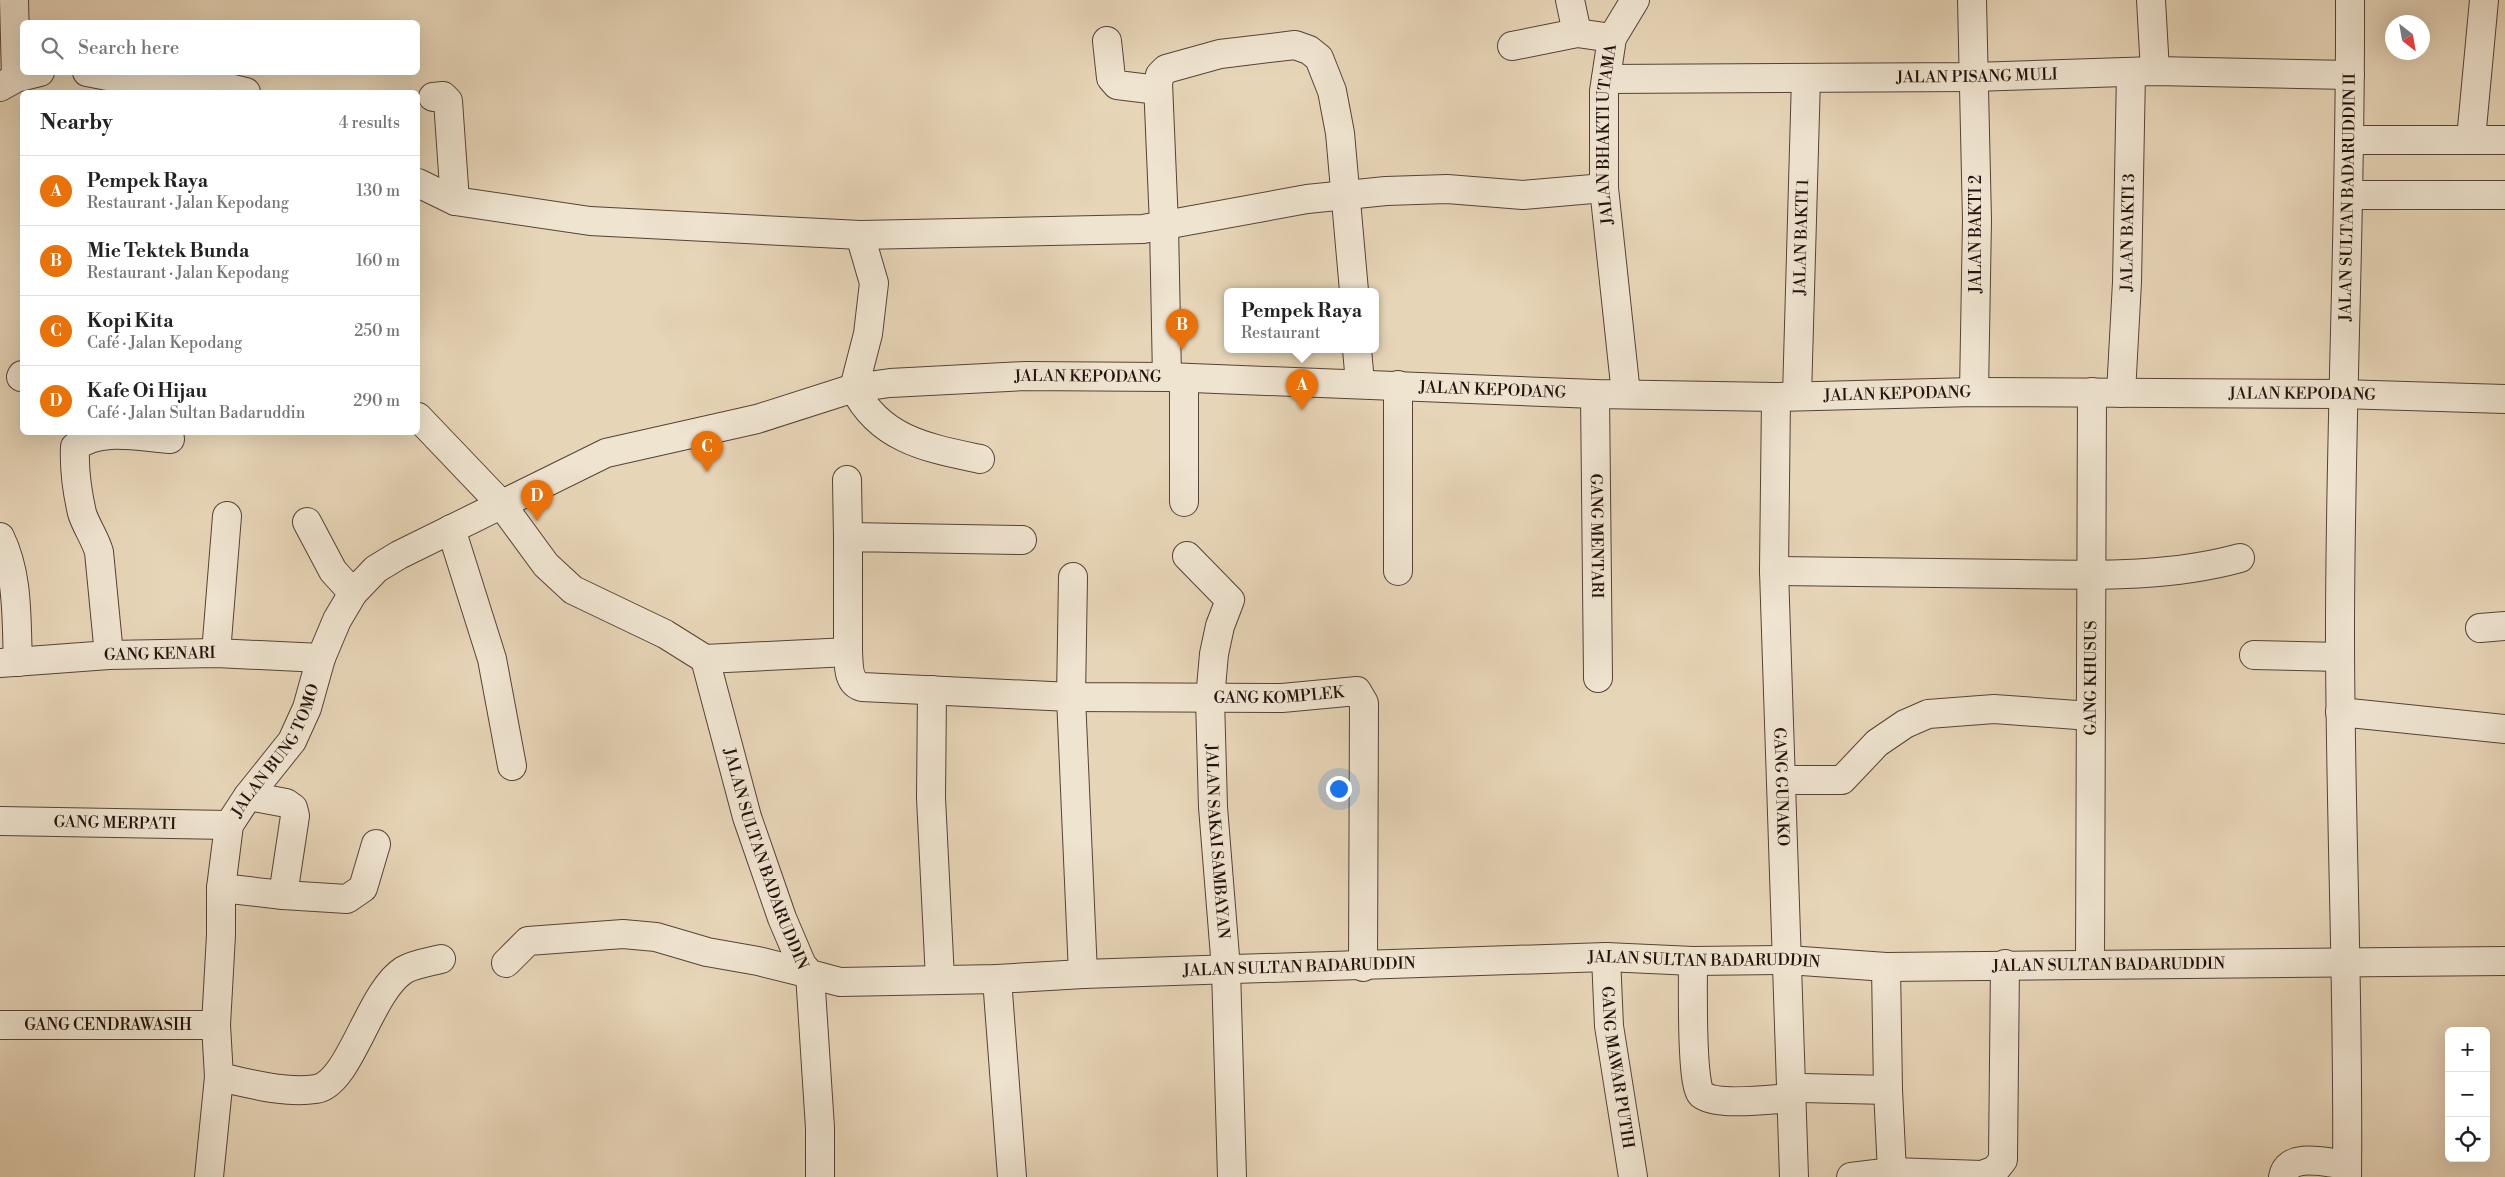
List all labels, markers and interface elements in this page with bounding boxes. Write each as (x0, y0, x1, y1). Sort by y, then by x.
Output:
north arrow (2385, 15, 2430, 60)
search box (20, 20, 420, 75)
icon: search (38, 34, 66, 62)
text: Search here (78, 36, 179, 60)
street label: JALAN BHAKTI UTAMA (1594, 42, 1621, 227)
street label: JALAN PISANG MULI (1895, 64, 2058, 87)
street label: JALAN SULTAN BADARUDDIN II (2335, 73, 2360, 322)
text: Nearby (40, 110, 113, 136)
text: 4 results (339, 113, 400, 133)
text: Pempek Raya (87, 169, 208, 193)
street label: JALAN BAKTI 3 (2116, 173, 2139, 293)
street label: JALAN BAKTI 2 (1966, 175, 1986, 294)
street label: JALAN BAKTI 1 (1790, 179, 1813, 296)
text: A (50, 181, 62, 201)
text: 130 m (356, 181, 400, 201)
text: Restaurant · Jalan Kepodang (87, 193, 289, 213)
text: Mie Tektek Bunda (87, 239, 249, 263)
text: B (50, 251, 62, 271)
text: 160 m (356, 251, 400, 271)
text: Restaurant · Jalan Kepodang (87, 263, 289, 283)
popup (1224, 288, 1379, 353)
text: Pempek Raya (1241, 299, 1362, 323)
text: Kopi Kita (87, 309, 174, 333)
pin: B (1166, 309, 1198, 350)
text: C (50, 321, 62, 341)
text: 250 m (354, 321, 400, 341)
text: Restaurant (1241, 323, 1320, 343)
text: Café · Jalan Kepodang (87, 333, 242, 353)
street label: JALAN KEPODANG (1013, 366, 1162, 387)
pin: A (1286, 369, 1318, 410)
street label: JALAN KEPODANG (1418, 377, 1567, 403)
text: Kafe Oi Hijau (87, 379, 207, 403)
street label: JALAN KEPODANG (1822, 382, 1972, 406)
street label: JALAN KEPODANG (2228, 383, 2377, 405)
text: D (50, 391, 62, 411)
text: 290 m (353, 391, 400, 411)
text: Café · Jalan Sultan Badaruddin (87, 403, 305, 423)
pin: C (691, 431, 723, 472)
street label: GANG MENTARI (1586, 473, 1607, 599)
pin: D (521, 480, 553, 521)
street label: GANG KHUSUS (2081, 620, 2101, 736)
street label: GANG KENARI (104, 643, 216, 665)
street label: JALAN BUNG TOMO (226, 681, 323, 822)
street label: GANG KOMPLEK (1213, 682, 1346, 708)
street label: GANG GUNAKO (1769, 727, 1793, 847)
street label: JALAN SAKAI SAMBAYAN (1201, 743, 1234, 940)
street label: JALAN SULTAN BADARUDDIN (719, 745, 813, 973)
your location (1326, 776, 1352, 802)
street label: GANG MERPATI (54, 812, 176, 834)
street label: JALAN SULTAN BADARUDDIN (1586, 947, 1821, 972)
street label: JALAN SULTAN BADARUDDIN (1182, 953, 1416, 981)
street label: JALAN SULTAN BADARUDDIN (1991, 954, 2225, 976)
street label: GANG MAWAR PUTIH (1597, 986, 1638, 1150)
street label: GANG CENDRAWASIH (24, 1015, 192, 1035)
map controls (2445, 1027, 2490, 1162)
button: + (2445, 1027, 2490, 1072)
button: − (2445, 1072, 2490, 1117)
button: locate (2445, 1117, 2490, 1162)

